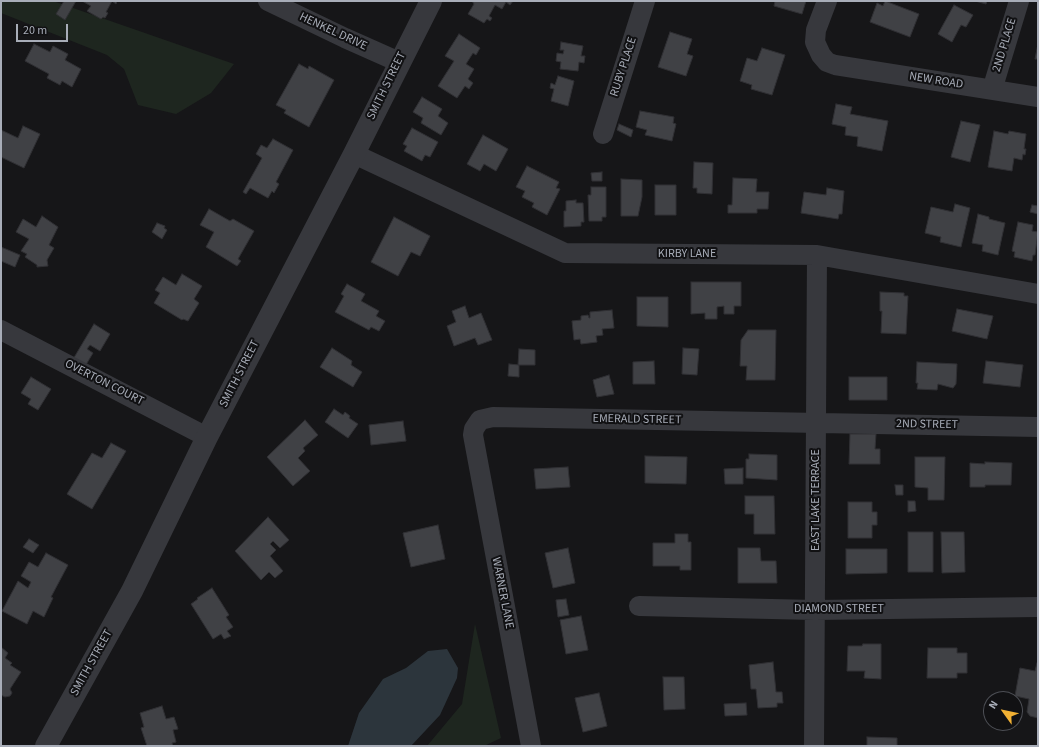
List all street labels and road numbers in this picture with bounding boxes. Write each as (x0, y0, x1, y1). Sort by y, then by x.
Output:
street label: HENKEL DRIVE (297, 10, 369, 54)
street label: 2ND PLACE (990, 16, 1020, 74)
street label: RUBY PLACE (608, 35, 640, 99)
street label: SMITH STREET (364, 50, 410, 122)
street label: NEW ROAD (908, 70, 964, 92)
street label: KIRBY LANE (658, 247, 716, 261)
street label: SMITH STREET (217, 338, 263, 410)
street label: OVERTON COURT (62, 357, 146, 409)
street label: EMERALD STREET (592, 412, 682, 428)
street label: 2ND STREET (896, 417, 958, 433)
street label: EAST LAKE TERRACE (809, 449, 823, 551)
street label: WARNER LANE (488, 556, 516, 630)
street label: DIAMOND STREET (794, 602, 884, 616)
street label: SMITH STREET (68, 627, 116, 699)

